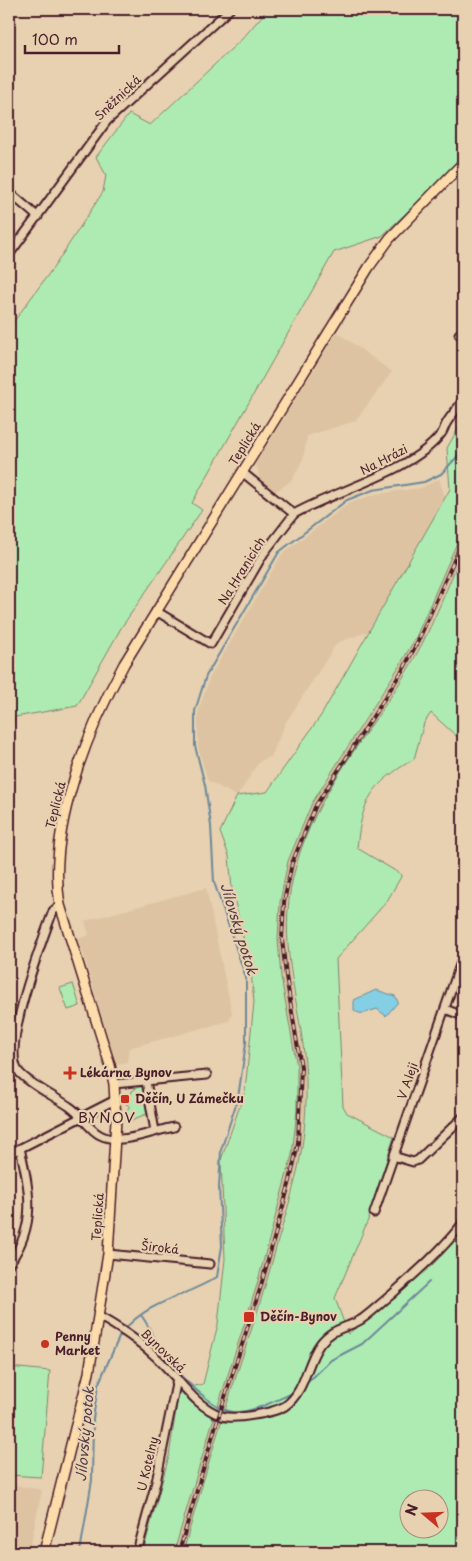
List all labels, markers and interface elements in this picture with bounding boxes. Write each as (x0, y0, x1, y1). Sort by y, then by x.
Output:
scale bar (25, 22, 119, 54)
text: 100 m (32, 27, 78, 50)
street label: Sněžnická (90, 70, 145, 124)
street label: Teplická (224, 418, 265, 469)
street label: Na Hrázi (357, 439, 410, 479)
street label: Na Hranicích (213, 533, 269, 608)
street label: Teplická (40, 779, 70, 830)
water label: Jílovský potok (215, 880, 264, 978)
street label: V Aleji (392, 1060, 422, 1102)
place label: Lékárna Bynov (80, 1063, 172, 1081)
marker: Lékárna Bynov (64, 1067, 76, 1079)
place label: Děčín, U Zámečku (135, 1089, 244, 1107)
marker: Děčín, U Zámečku (119, 1093, 131, 1105)
district label: BYNOV (78, 1105, 136, 1128)
street label: Teplická (86, 1192, 108, 1242)
street label: Široká (140, 1236, 180, 1258)
place label: Děčín-Bynov (260, 1307, 337, 1325)
marker: Děčín-Bynov (242, 1310, 256, 1324)
street label: Bynovská (137, 1324, 191, 1377)
place label: Penny Market (55, 1327, 101, 1359)
marker: Penny Market (39, 1338, 51, 1350)
water label: Jílovský potok (70, 1385, 99, 1482)
street label: U Kotelny (132, 1434, 162, 1493)
north arrow (400, 1488, 450, 1538)
text: N (400, 1501, 423, 1518)

